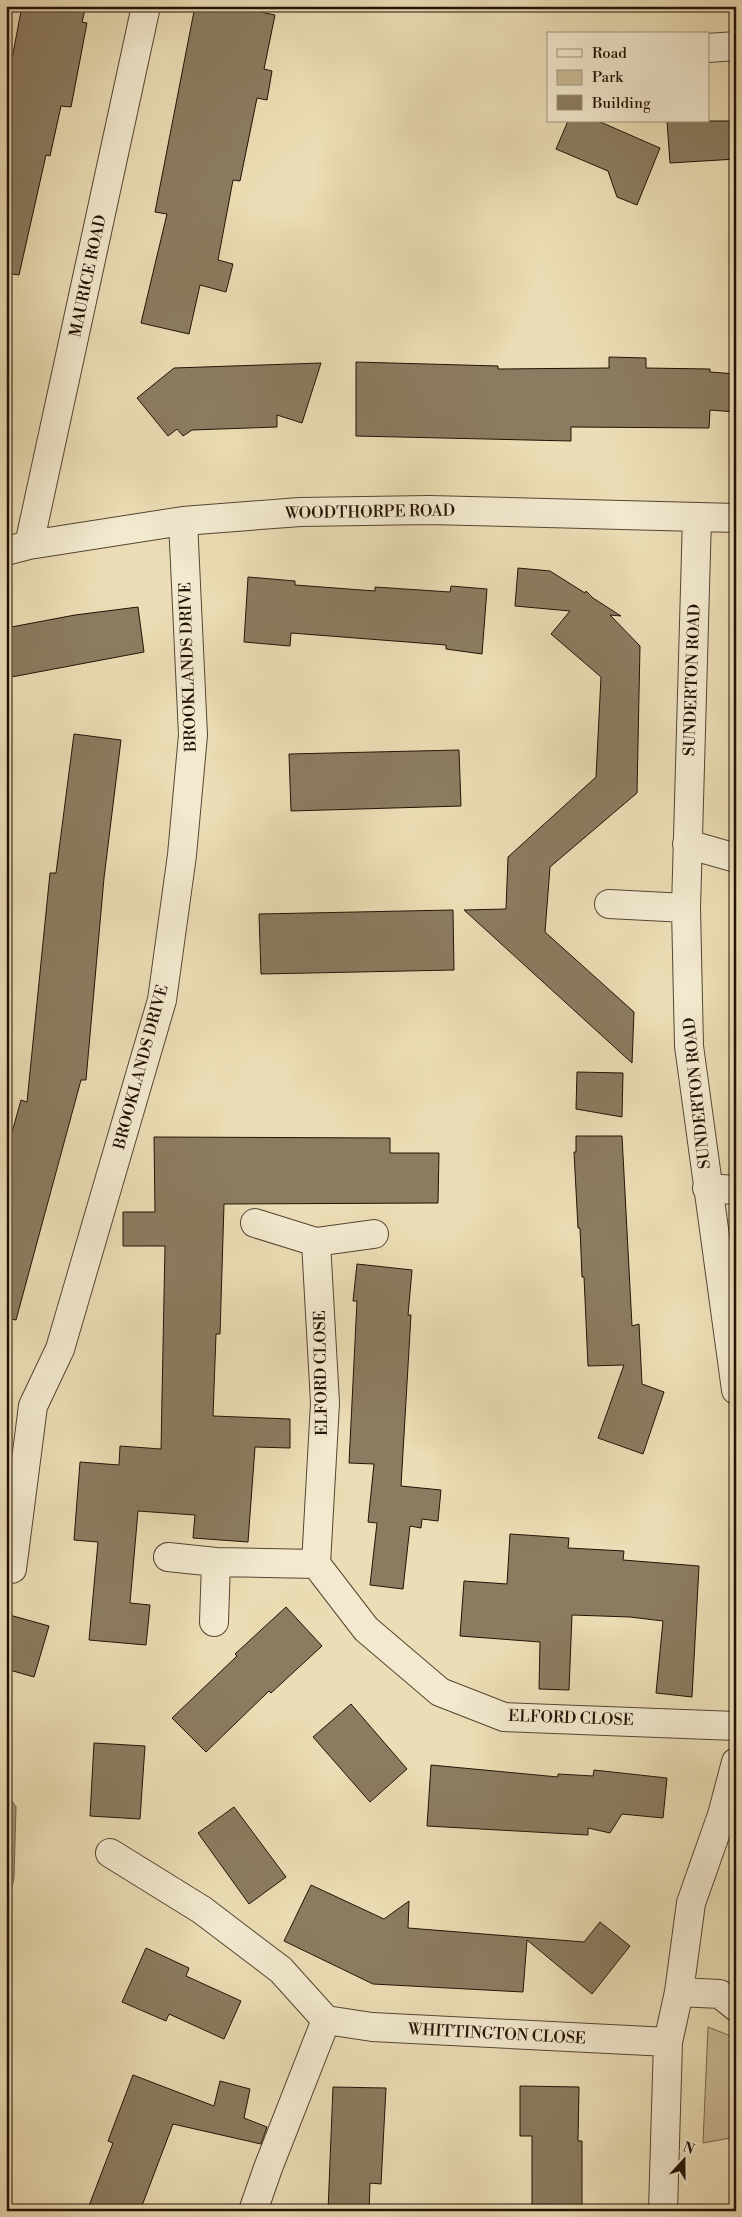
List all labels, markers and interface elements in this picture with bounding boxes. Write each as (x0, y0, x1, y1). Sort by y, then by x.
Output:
legend (547, 32, 710, 122)
text: Road (592, 44, 627, 63)
text: Park (592, 68, 624, 87)
text: Building (591, 94, 651, 113)
street label: MAURICE ROAD (65, 213, 111, 339)
street label: WOODTHORPE ROAD (284, 501, 455, 524)
street label: BROOKLANDS DRIVE (175, 582, 201, 753)
street label: SUNDERTON ROAD (679, 604, 705, 756)
street label: BROOKLANDS DRIVE (109, 982, 173, 1153)
street label: SUNDERTON ROAD (679, 1016, 715, 1170)
street label: ELFORD CLOSE (310, 1310, 332, 1436)
street label: ELFORD CLOSE (508, 1706, 634, 1730)
street label: WHITTINGTON CLOSE (407, 2019, 586, 2049)
north arrow (660, 2134, 710, 2184)
text: N (680, 2138, 697, 2159)

